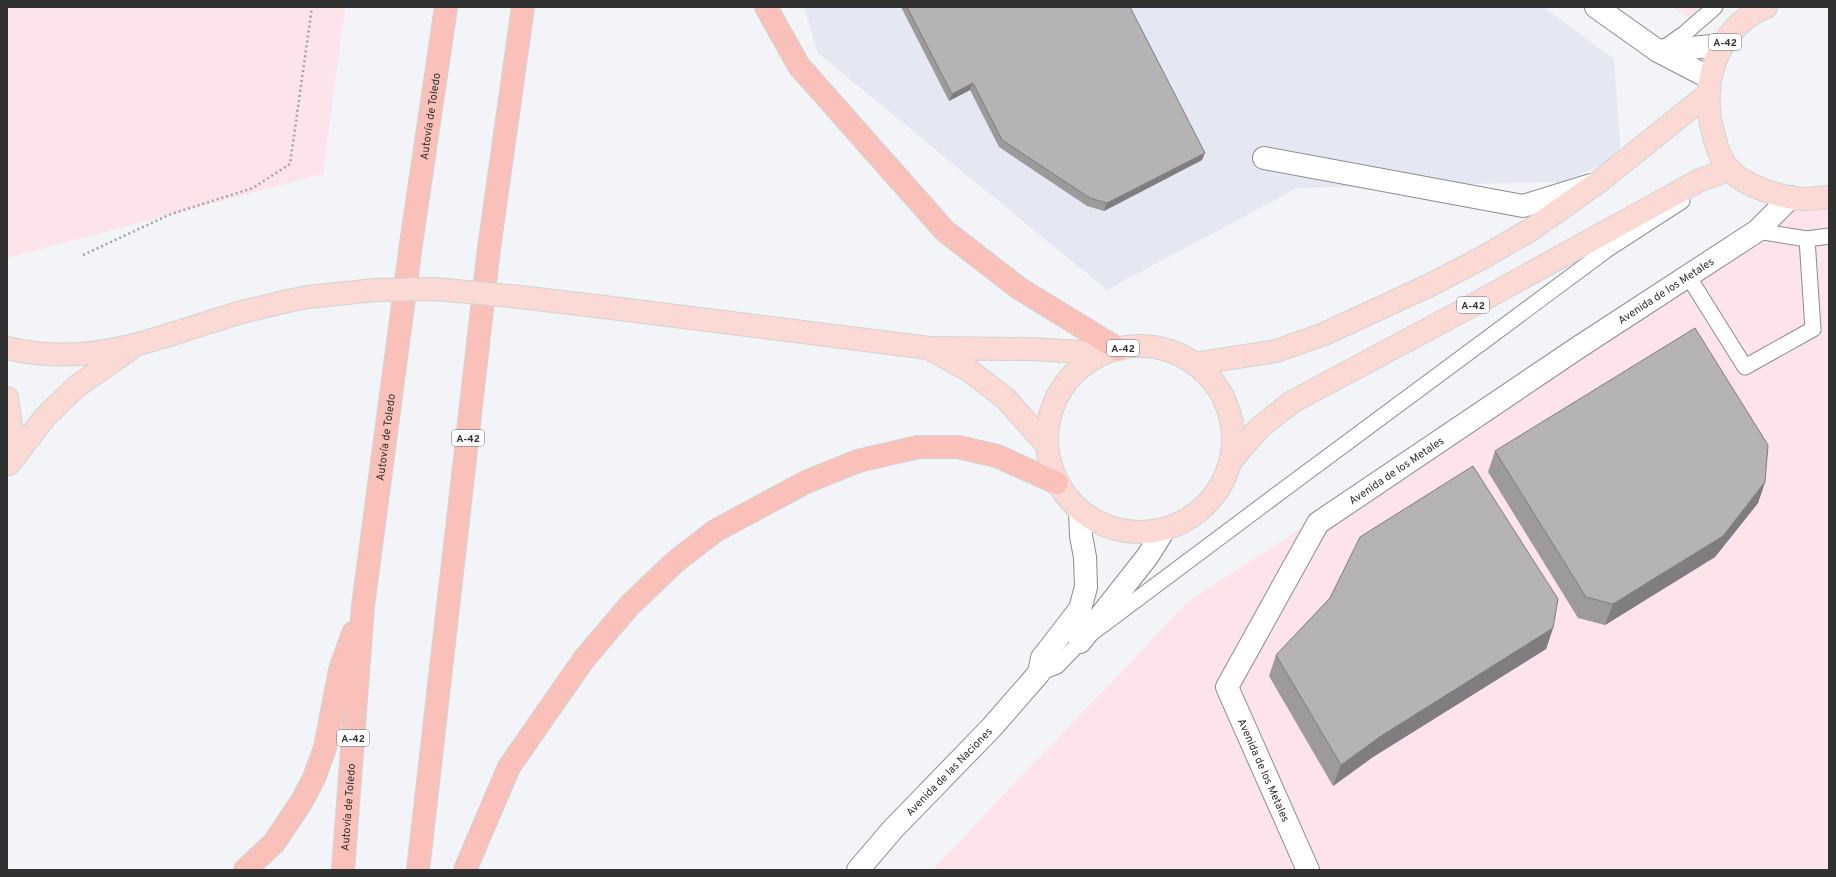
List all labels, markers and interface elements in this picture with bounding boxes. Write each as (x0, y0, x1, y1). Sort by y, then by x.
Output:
road number: A-42 (1709, 34, 1741, 50)
street label: Autovía de Toledo (417, 72, 444, 161)
street label: Avenida de los Metales (1616, 255, 1717, 328)
road number: A-42 (1457, 297, 1489, 313)
road number: A-42 (1107, 340, 1139, 356)
street label: Autovía de Toledo (374, 393, 399, 482)
road number: A-42 (452, 430, 484, 446)
street label: Avenida de los Metales (1346, 434, 1447, 508)
street label: Avenida de los Metales (1234, 717, 1292, 824)
street label: Avenida de las Naciones (903, 725, 996, 820)
road number: A-42 (337, 730, 369, 746)
street label: Autovía de Toledo (338, 763, 359, 852)

